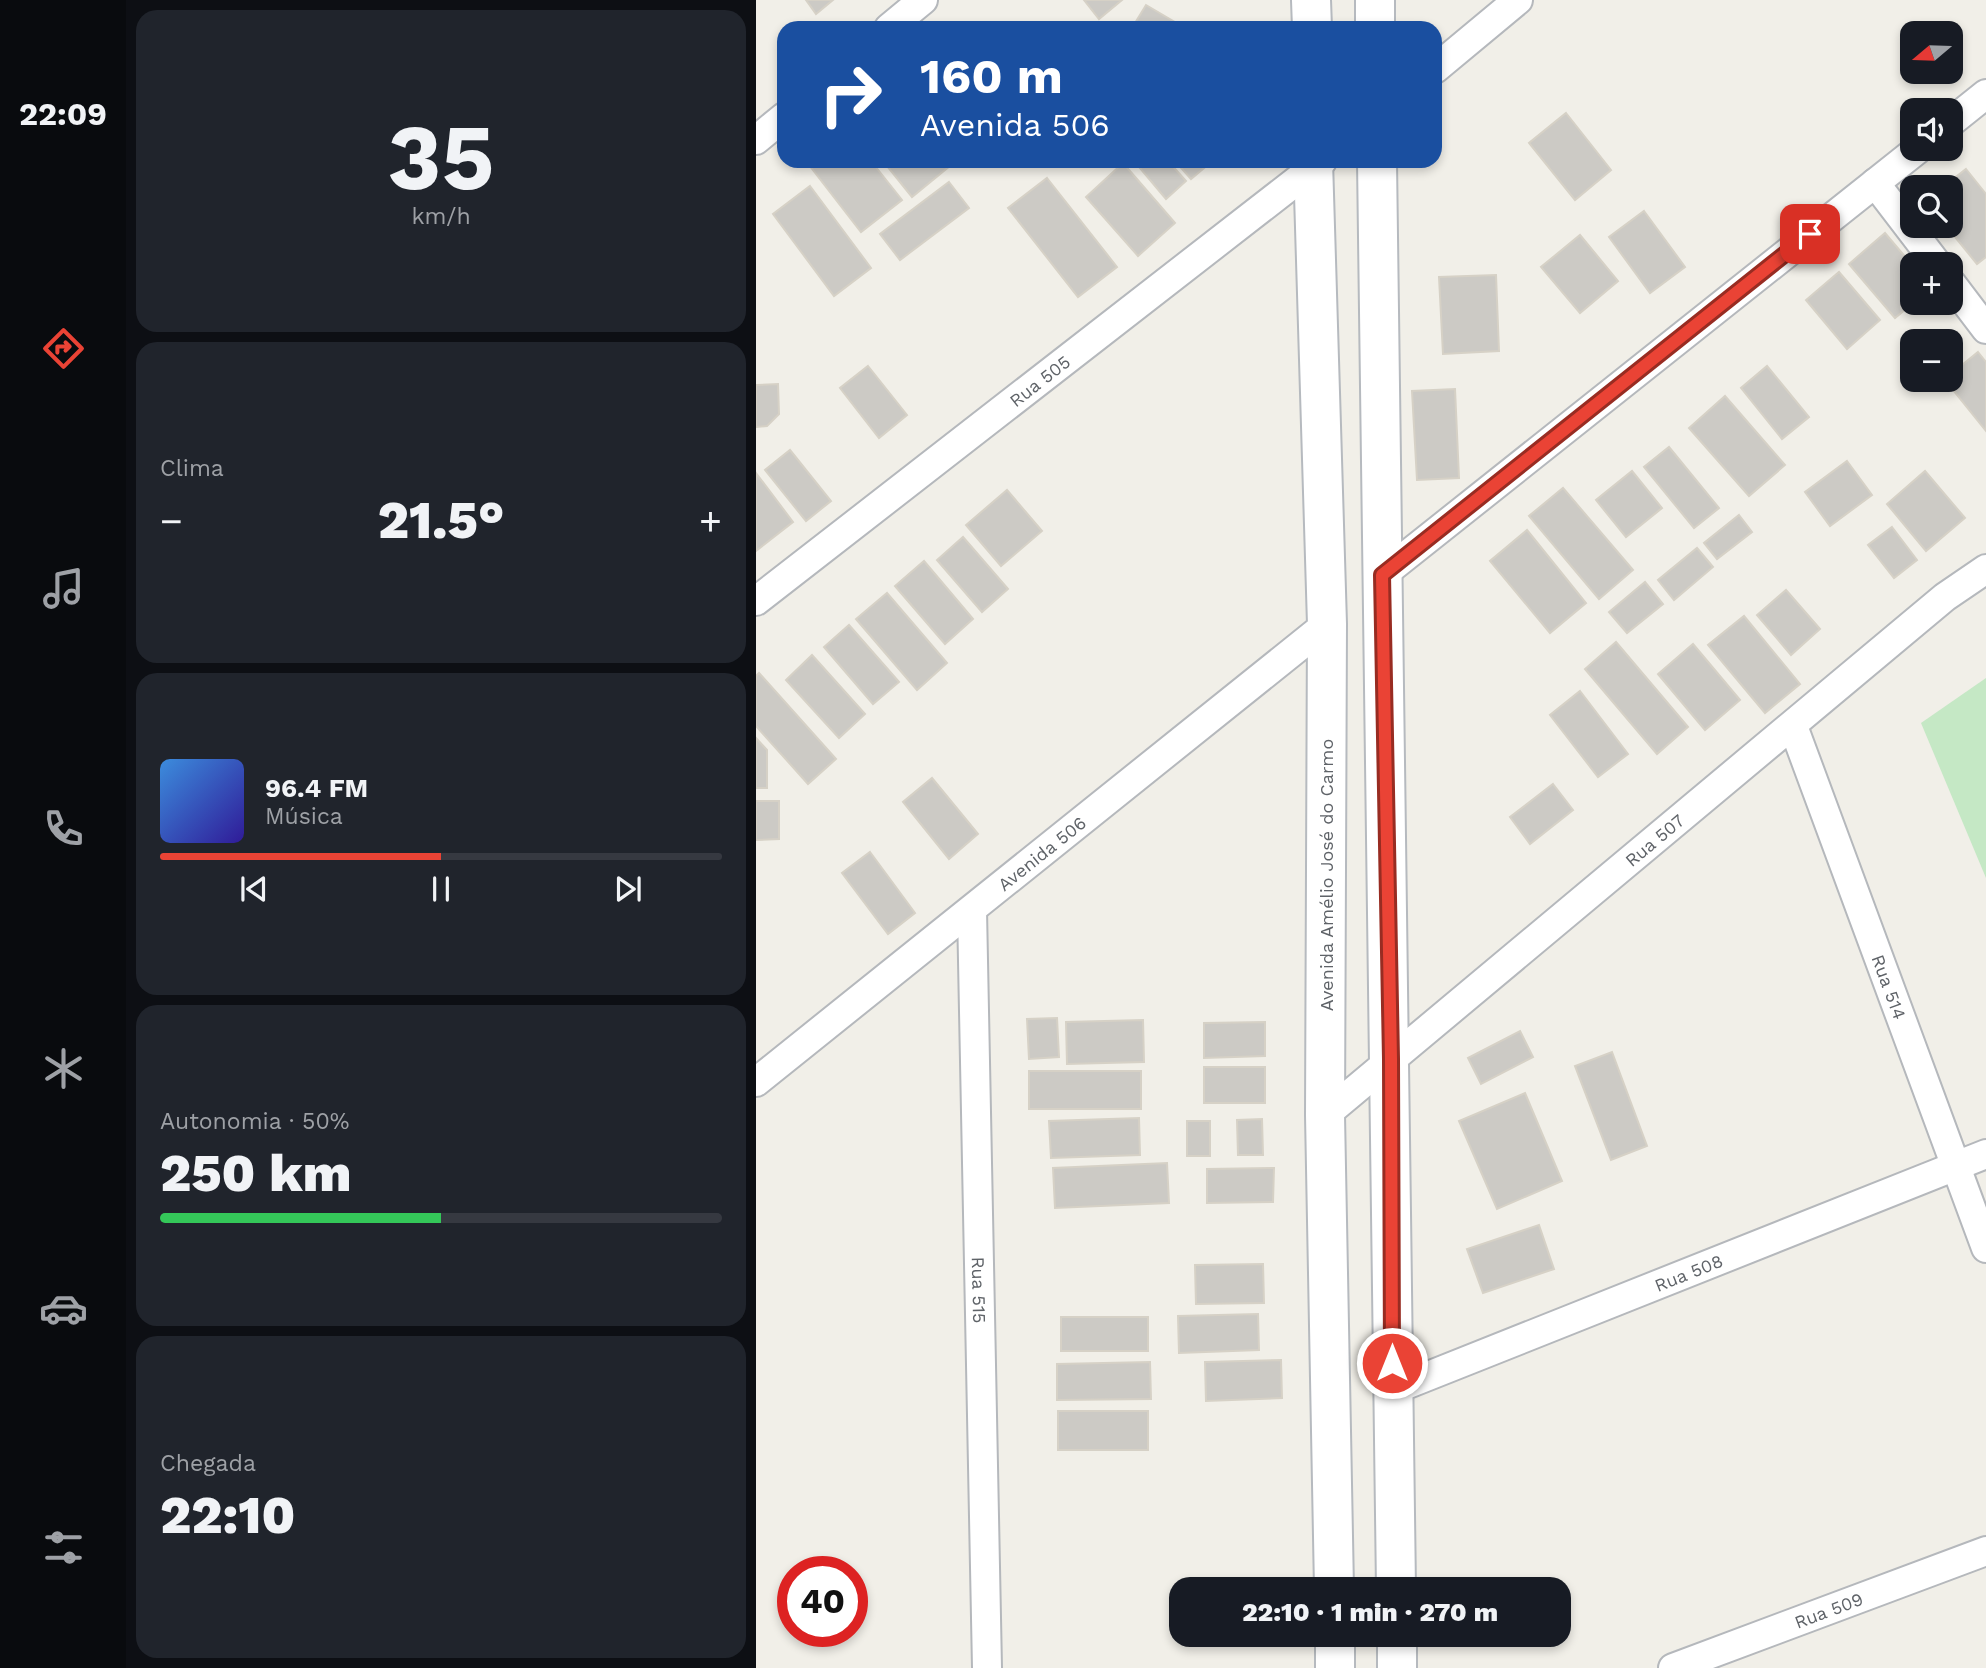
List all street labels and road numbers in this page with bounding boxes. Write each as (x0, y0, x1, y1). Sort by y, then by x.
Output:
street label: Rua 505 (1005, 351, 1074, 411)
street label: Avenida Amélio José do Carmo (1316, 739, 1337, 1011)
street label: Rua 507 (1621, 809, 1688, 871)
street label: Avenida 506 (993, 811, 1090, 895)
street label: Rua 514 (1868, 952, 1911, 1022)
street label: Rua 508 (1651, 1249, 1726, 1295)
street label: Rua 515 (968, 1256, 991, 1324)
street label: Rua 509 (1791, 1588, 1866, 1632)

